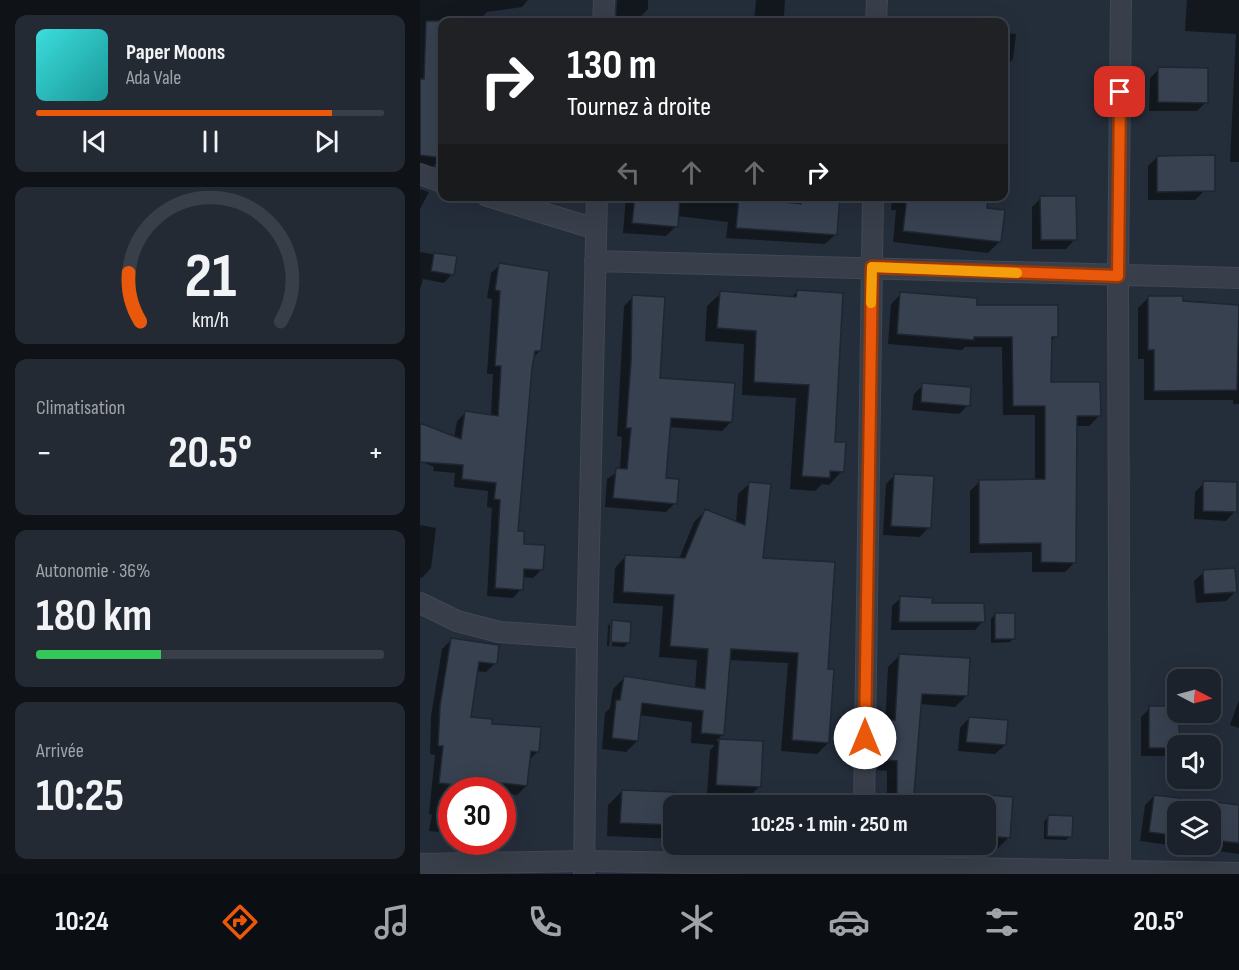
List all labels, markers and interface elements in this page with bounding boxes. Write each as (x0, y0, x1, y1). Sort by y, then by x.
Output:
text: Paper Moons (126, 39, 225, 66)
text: 130 m (567, 40, 657, 91)
icon: right (468, 42, 546, 120)
text: Ada Vale (126, 66, 181, 90)
pin (1094, 66, 1145, 117)
icon: arrive (1103, 75, 1136, 108)
text: Tournez à droite (567, 91, 711, 123)
icon: previous (78, 125, 111, 158)
icon: pause (194, 125, 227, 158)
icon: next (310, 125, 343, 158)
icon: left (612, 156, 645, 189)
icon: ahead (675, 156, 708, 189)
icon: ahead (738, 156, 771, 189)
icon: right (801, 156, 834, 189)
text: 21 (184, 240, 236, 315)
text: km/h (191, 309, 229, 334)
text: Climatisation (36, 396, 125, 420)
text: 20.5° (168, 426, 252, 481)
text: − (36, 433, 52, 473)
text: + (368, 433, 384, 473)
text: Autonomie · 36% (36, 559, 151, 583)
text: 180 km (36, 589, 152, 644)
north arrow (1167, 669, 1221, 723)
map controls (1167, 669, 1221, 855)
position arrow (833, 706, 897, 770)
button: sound (1167, 735, 1221, 789)
text: Arrivée (36, 739, 84, 763)
text: 10:25 (36, 769, 124, 824)
speed limit sign: 30 (438, 777, 516, 855)
button: layers (1167, 801, 1221, 855)
text: 10:25 · 1 min · 250 m (752, 811, 907, 838)
icon: directions (219, 901, 261, 943)
icon: music (371, 901, 413, 943)
icon: phone (524, 901, 566, 943)
icon: climate (676, 901, 718, 943)
icon: car (828, 901, 870, 943)
icon: filters (981, 901, 1023, 943)
text: 10:24 (55, 906, 109, 938)
text: 20.5° (1133, 906, 1184, 938)

